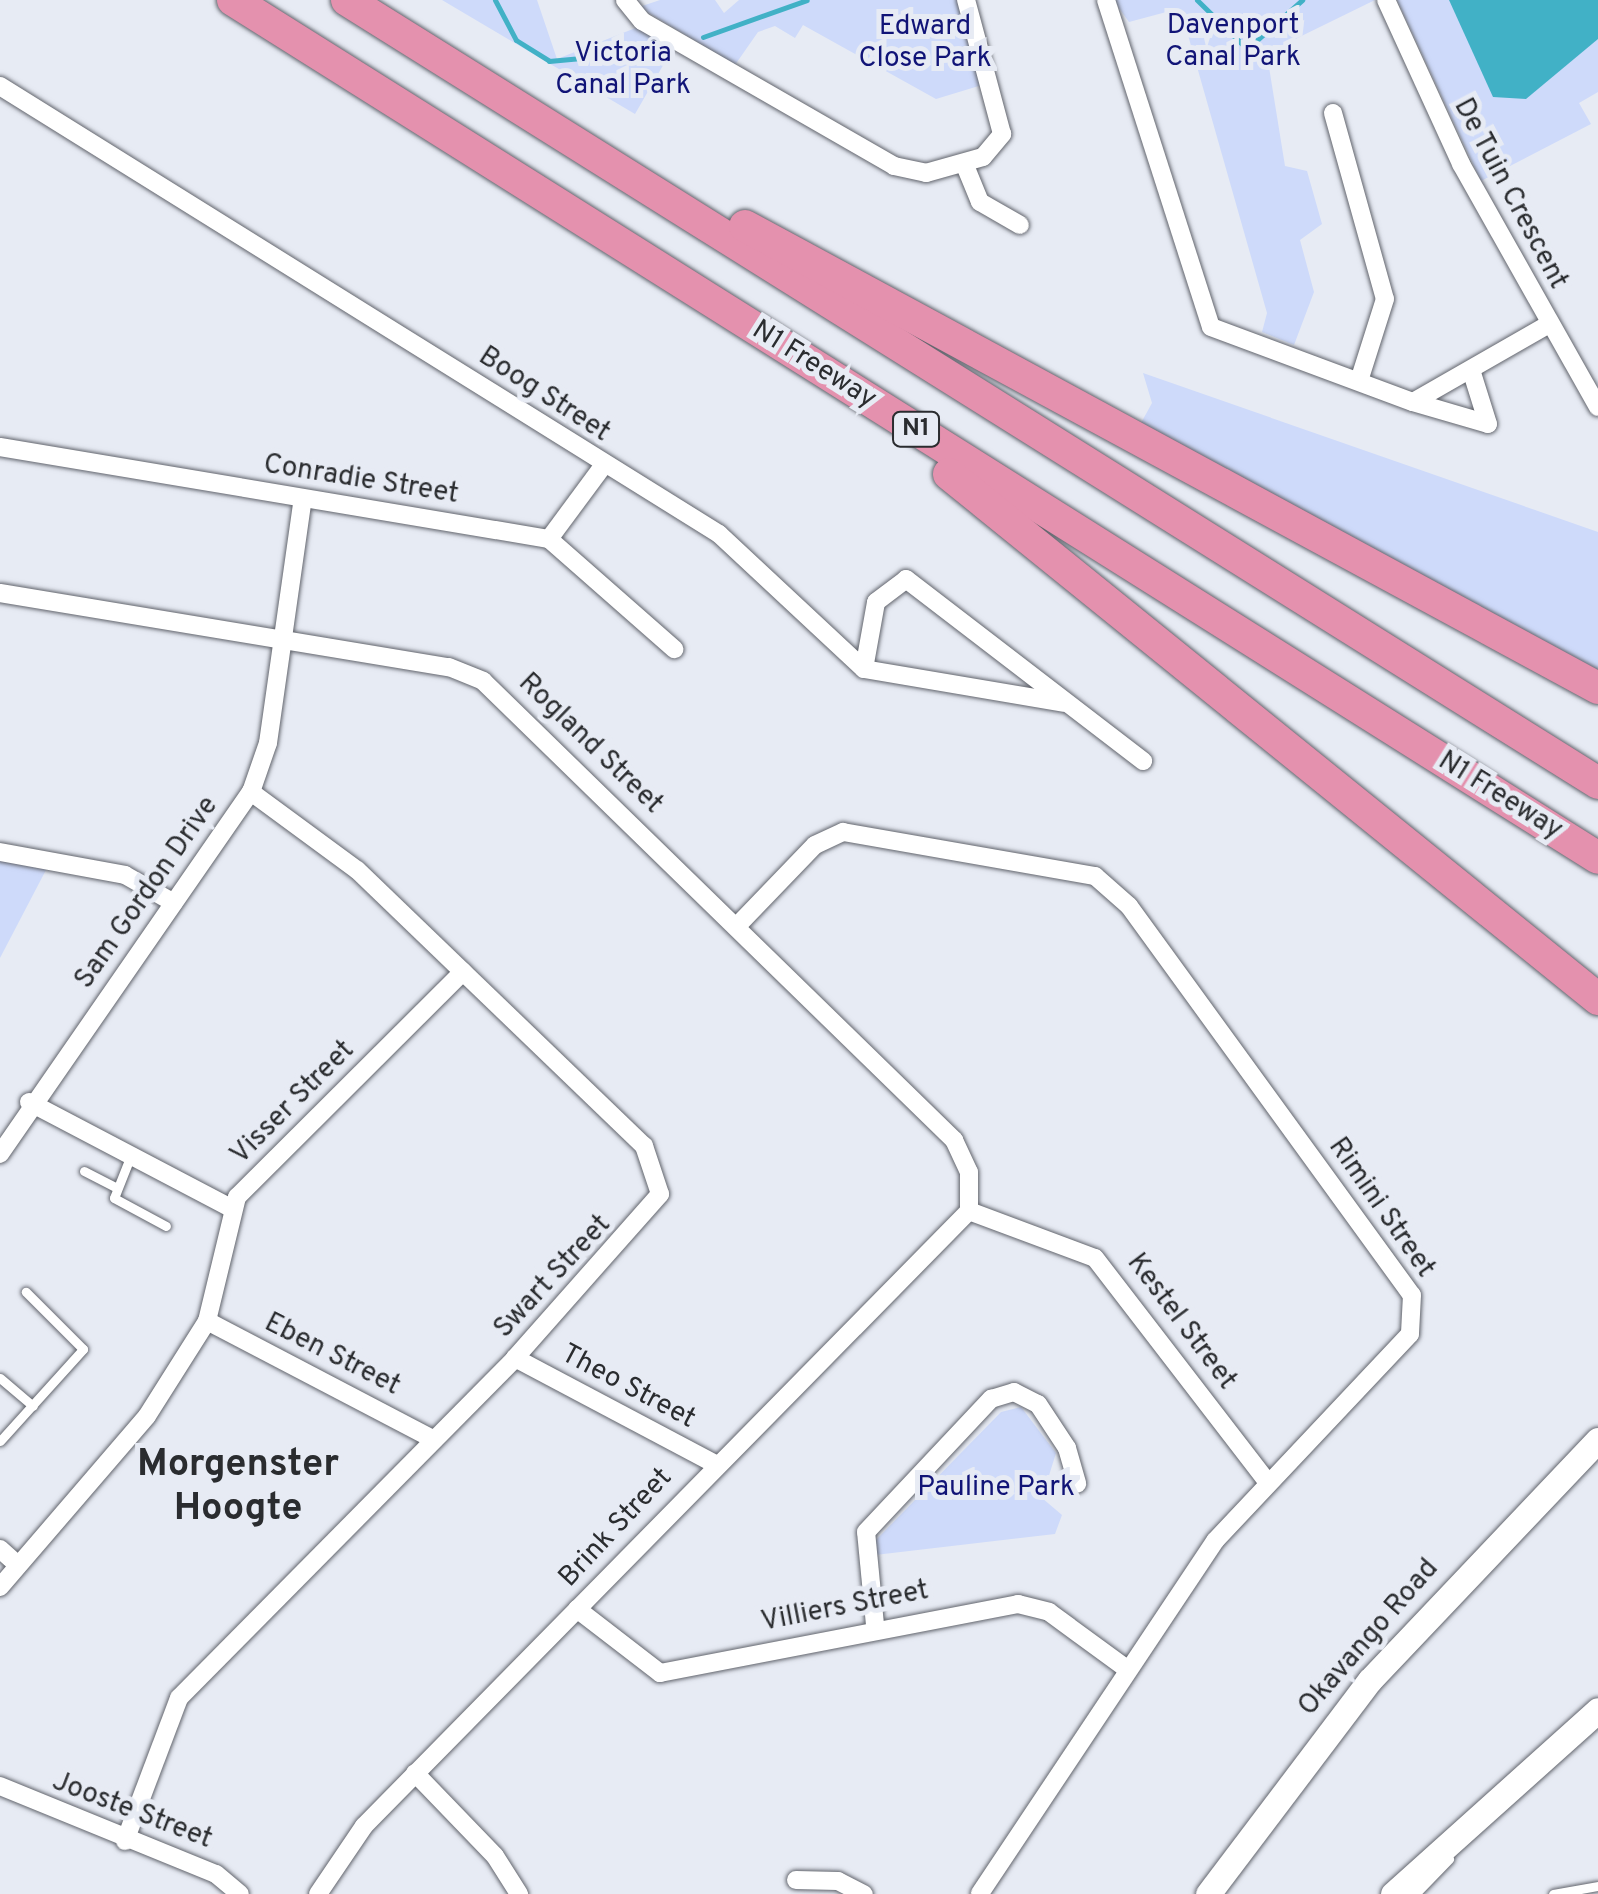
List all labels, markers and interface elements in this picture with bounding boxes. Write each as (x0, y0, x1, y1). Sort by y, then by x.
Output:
park label: Davenport Canal Park (1165, 9, 1301, 75)
park label: Edward Close Park (858, 10, 992, 76)
park label: Victoria Canal Park (555, 37, 691, 103)
street label: De Tuin Crescent (1445, 92, 1575, 296)
street label: N1 Freeway (746, 314, 882, 416)
street label: Boog Street (472, 340, 616, 450)
road number: N1 (891, 409, 941, 449)
street label: Conradie Street (261, 448, 461, 512)
street label: Rogland Street (511, 667, 669, 821)
street label: N1 Freeway (1432, 745, 1568, 847)
street label: Sam Gordon Drive (68, 790, 226, 996)
street label: Visser Street (224, 1034, 362, 1172)
street label: Rimini Street (1320, 1132, 1442, 1284)
street label: Swart Street (487, 1208, 619, 1346)
street label: Kestel Street (1119, 1247, 1243, 1397)
street label: Eben Street (259, 1306, 405, 1404)
street label: Theo Street (555, 1338, 701, 1436)
district label: Morgenster Hoogte (137, 1443, 339, 1532)
street label: Brink Street (552, 1461, 680, 1595)
park label: Pauline Park (917, 1471, 1075, 1505)
street label: Okavango Road (1292, 1553, 1446, 1723)
street label: Villiers Street (758, 1574, 932, 1640)
street label: Jooste Street (47, 1765, 217, 1857)

